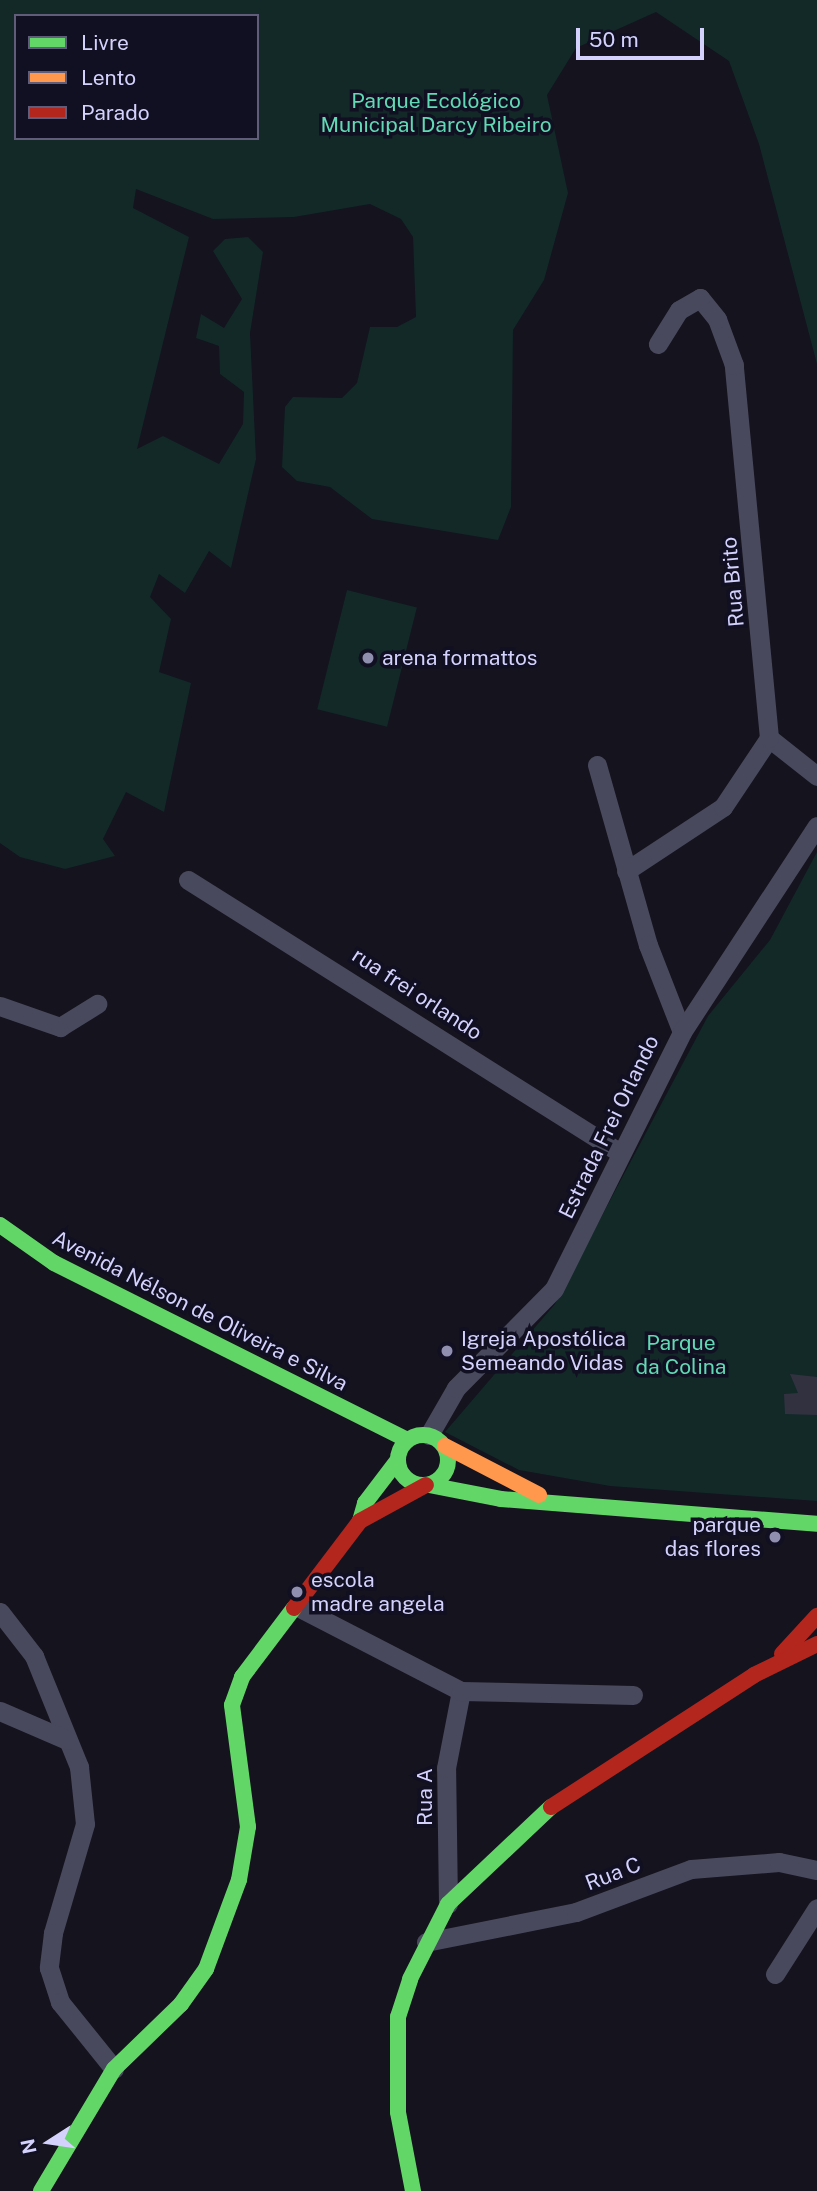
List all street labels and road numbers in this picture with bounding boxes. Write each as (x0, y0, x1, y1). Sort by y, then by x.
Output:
street label: Rua Brito (717, 536, 749, 628)
street label: rua frei orlando (347, 943, 487, 1045)
street label: Estrada Frei Orlando (554, 1031, 664, 1223)
street label: Avenida Nélson de Oliveira e Silva (48, 1225, 352, 1397)
street label: Rua A (412, 1768, 438, 1826)
street label: Rua C (582, 1852, 644, 1896)

